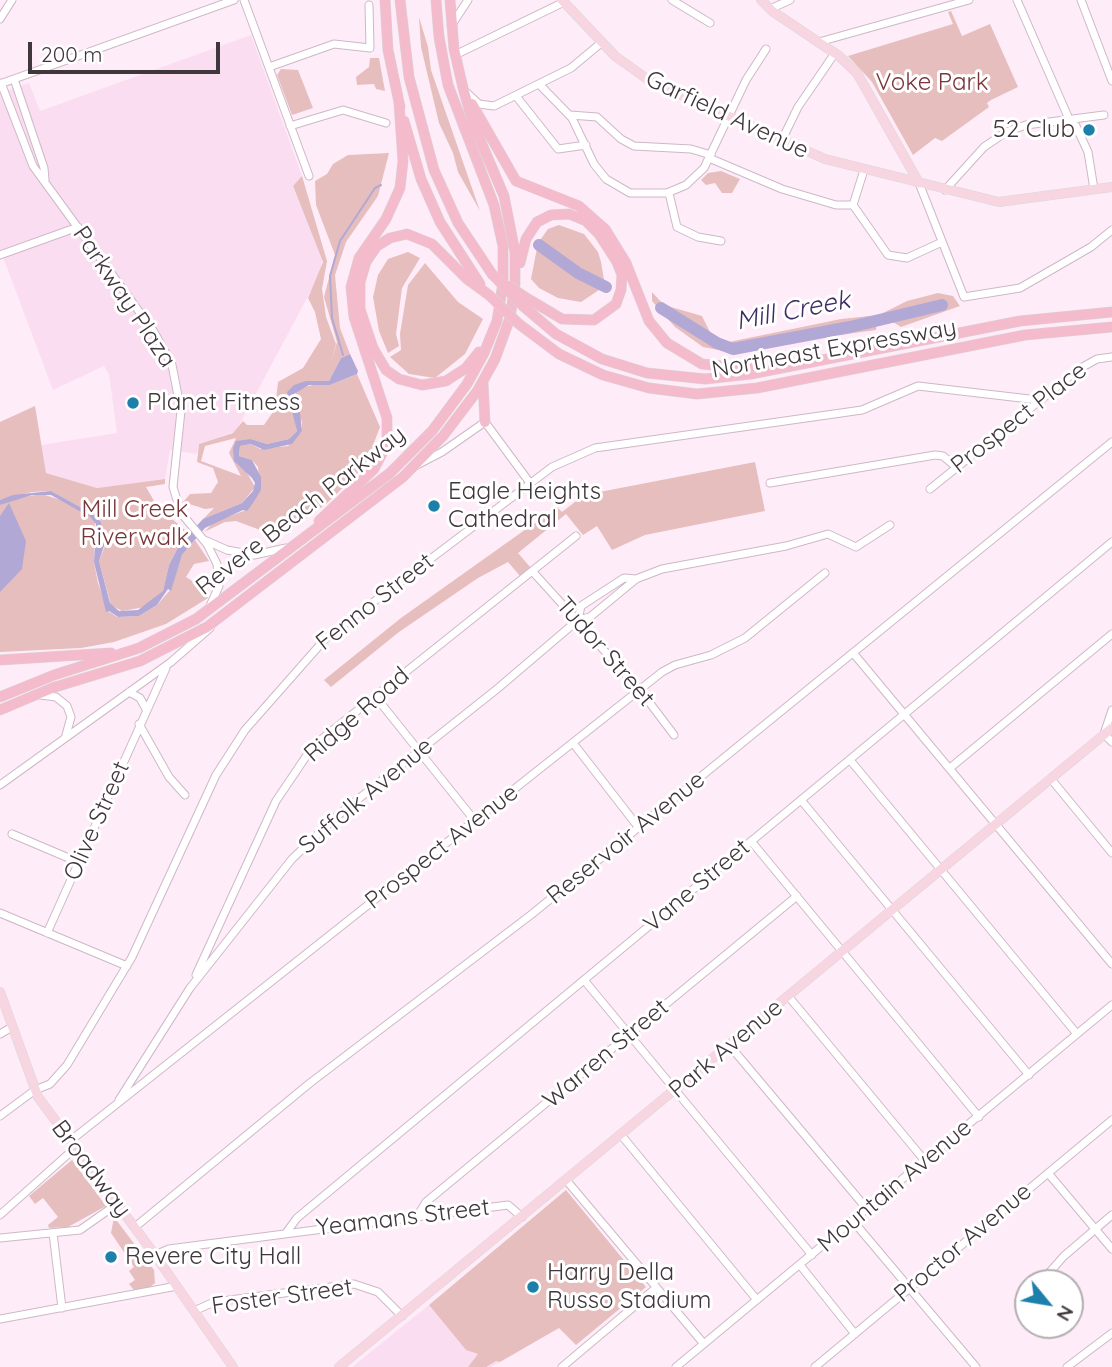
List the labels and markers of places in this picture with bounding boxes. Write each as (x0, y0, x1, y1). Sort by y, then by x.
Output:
place label: 52 Club (993, 116, 1075, 144)
marker: 52 Club (1081, 122, 1097, 138)
place label: Planet Fitness (147, 389, 300, 417)
marker: Planet Fitness (125, 395, 141, 411)
place label: Eagle Heights Cathedral (448, 478, 601, 534)
marker: Eagle Heights Cathedral (426, 498, 442, 514)
place label: Revere City Hall (125, 1243, 301, 1271)
marker: Revere City Hall (103, 1249, 119, 1265)
place label: Harry Della Russo Stadium (547, 1259, 711, 1315)
marker: Harry Della Russo Stadium (525, 1279, 541, 1295)

